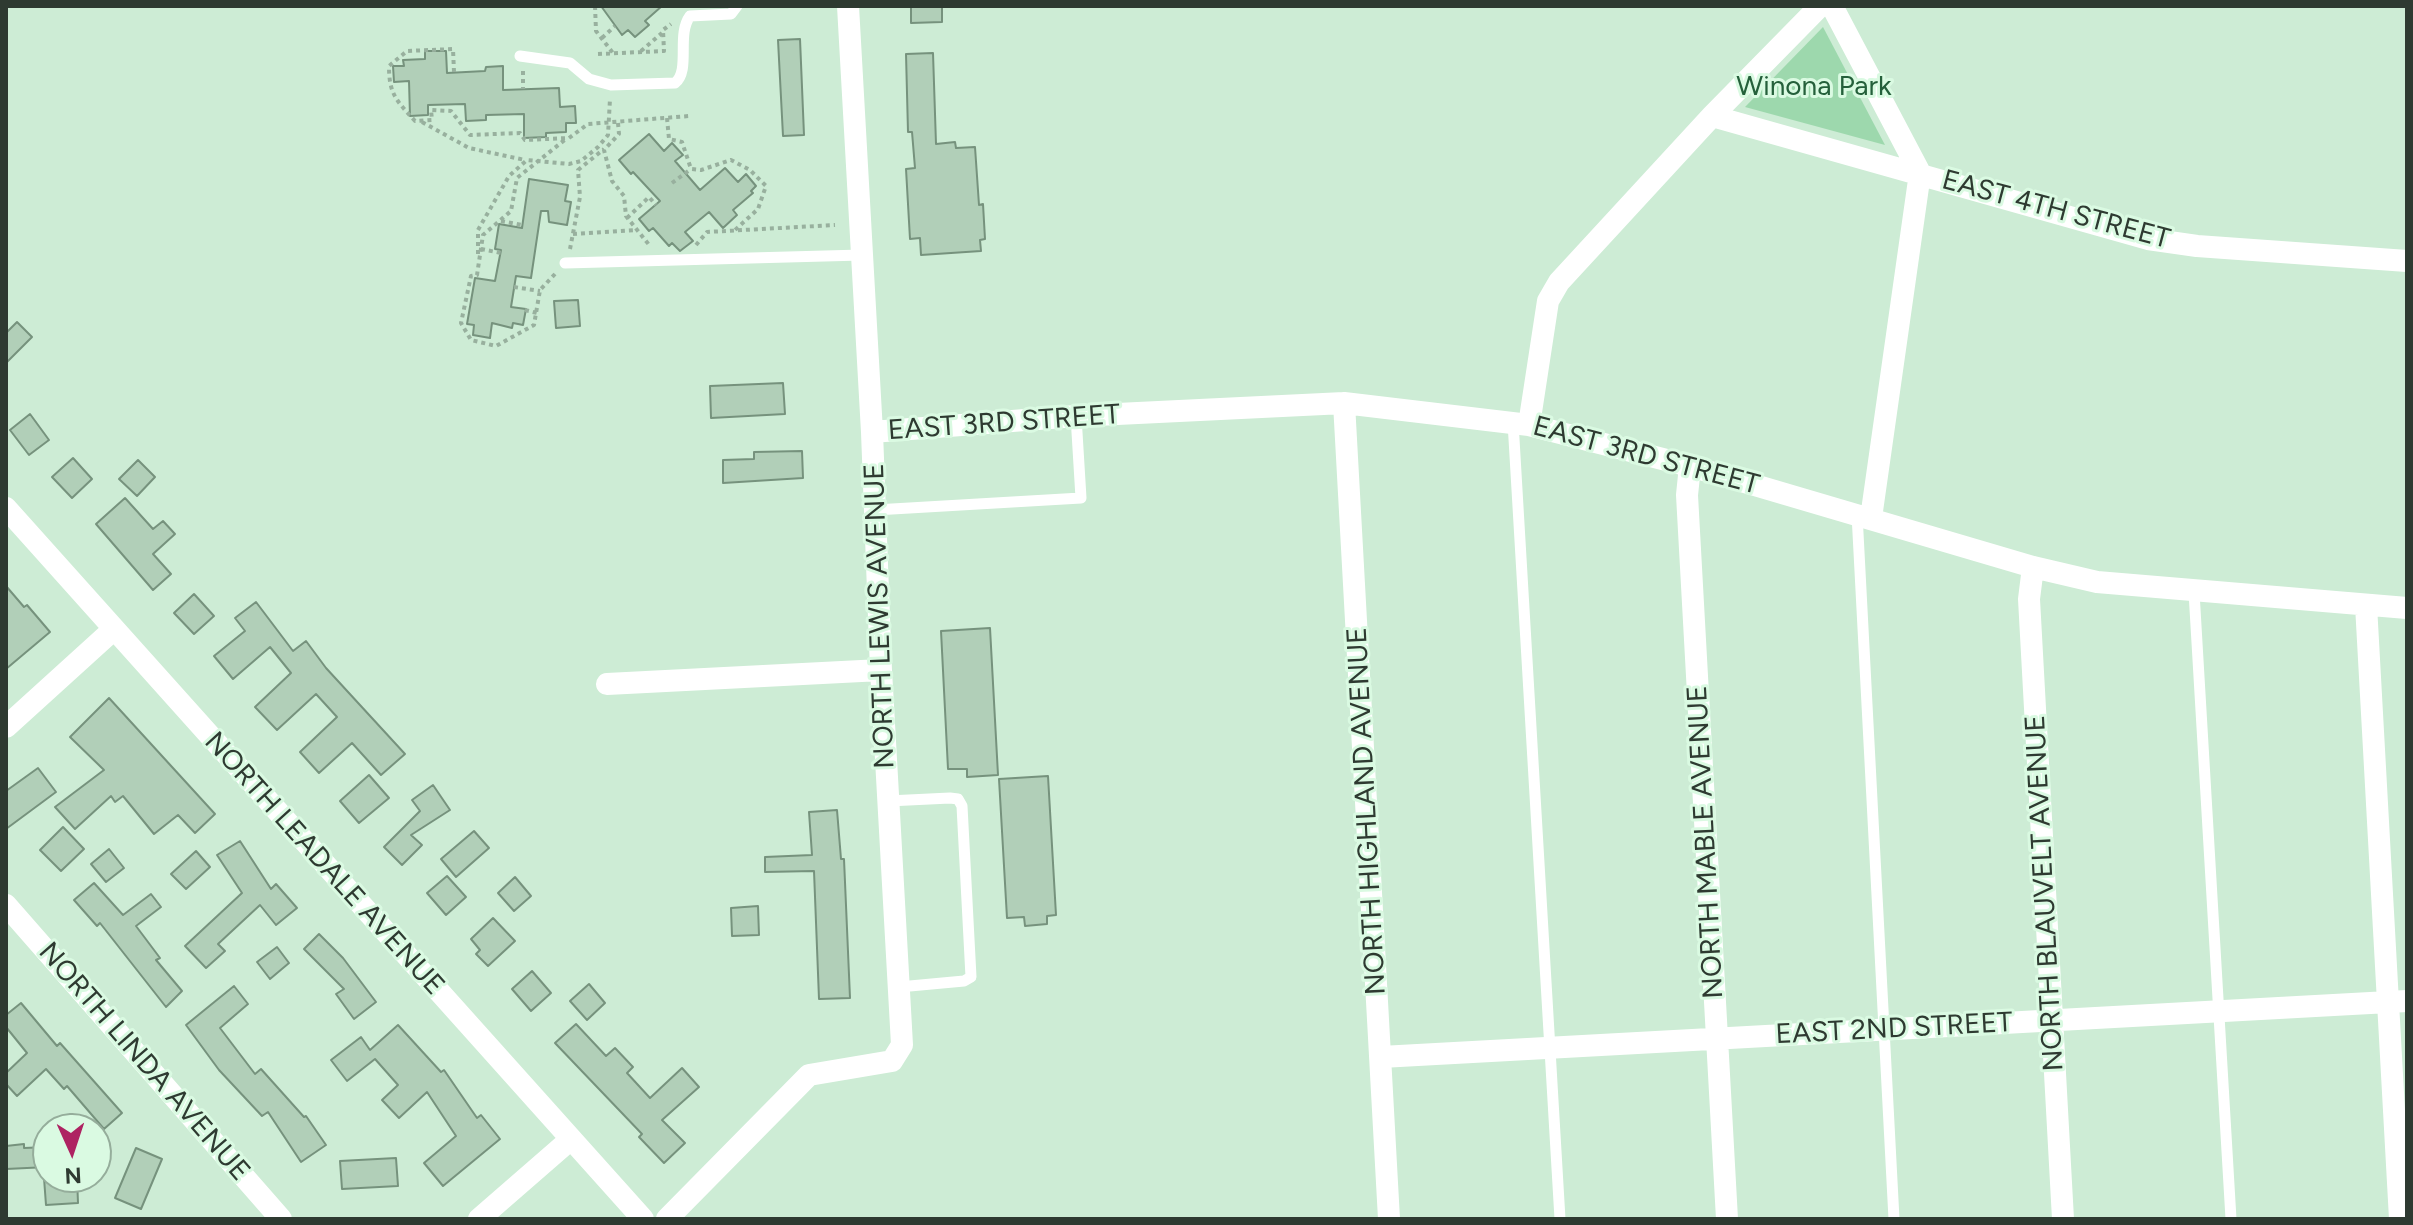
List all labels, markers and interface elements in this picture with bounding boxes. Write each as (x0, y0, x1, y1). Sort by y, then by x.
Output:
park label: Winona Park (1736, 70, 1892, 104)
street label: EAST 4TH STREET (1938, 163, 2174, 257)
street label: EAST 3RD STREET (887, 398, 1121, 448)
street label: EAST 3RD STREET (1529, 410, 1763, 502)
street label: NORTH LEWIS AVENUE (858, 463, 902, 769)
street label: NORTH HIGHLAND AVENUE (1341, 626, 1393, 996)
street label: NORTH MABLE AVENUE (1681, 684, 1731, 1000)
street label: NORTH BLAUVELT AVENUE (2019, 714, 2071, 1072)
street label: NORTH LEADALE AVENUE (197, 726, 451, 1002)
street label: NORTH LINDA AVENUE (31, 936, 257, 1188)
street label: EAST 2ND STREET (1775, 1006, 2013, 1052)
north arrow (32, 1113, 112, 1193)

